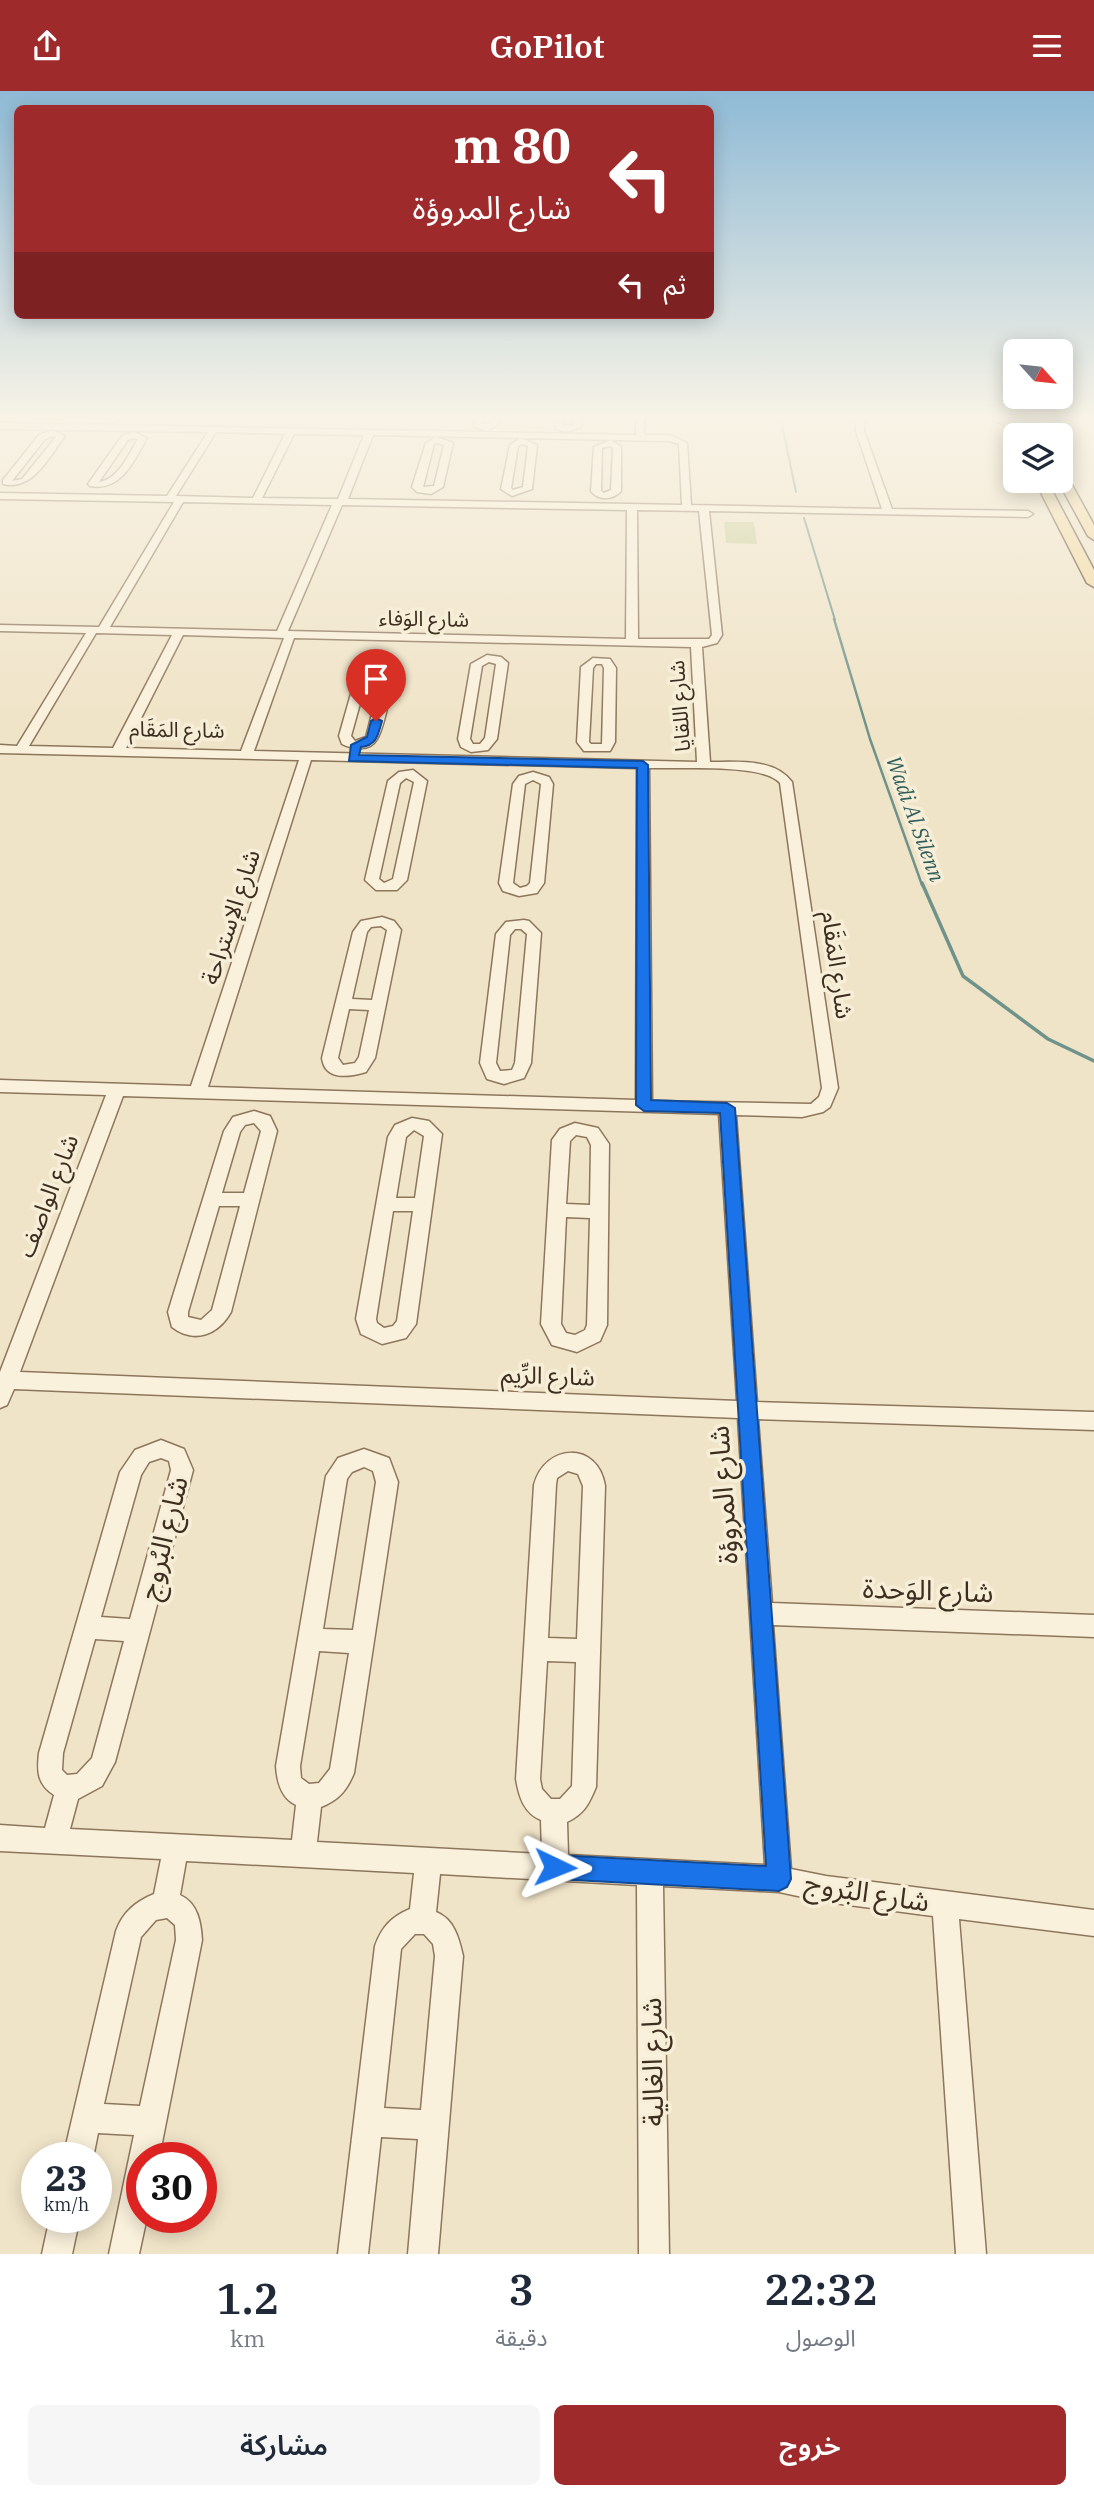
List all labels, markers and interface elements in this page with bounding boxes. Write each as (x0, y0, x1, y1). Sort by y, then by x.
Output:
text: GoPilot (490, 25, 604, 67)
icon: share (28, 27, 66, 65)
icon: menu (1028, 27, 1066, 65)
text: 80 m (453, 113, 571, 176)
icon: left (595, 133, 686, 224)
text: شارع المروؤة (413, 186, 571, 228)
icon: left (612, 266, 650, 304)
text: ثم (664, 267, 686, 301)
north arrow (1003, 339, 1073, 409)
map controls (1003, 339, 1073, 493)
button: layers (1003, 423, 1073, 493)
street label: شارع الوَفاء (379, 603, 469, 635)
pin (346, 649, 406, 721)
street label: شارع اللقايا (662, 659, 698, 753)
icon: arrive (357, 660, 395, 698)
street label: شارع المَقَام (129, 714, 225, 747)
water label: Wadi Al Silenn (880, 752, 952, 886)
street label: شارع الإستراحة (193, 845, 269, 989)
street label: شارع المَقَام (812, 909, 861, 1021)
street label: شارع الواصف (9, 1130, 87, 1262)
street label: شارع الرِّيم (501, 1357, 595, 1395)
street label: شارع المروؤة (699, 1424, 749, 1565)
street label: شارع البُروج (129, 1472, 199, 1604)
street label: شارع الوَحدة (862, 1569, 994, 1613)
position arrow (518, 1830, 592, 1904)
street label: شارع البُروج (801, 1863, 932, 1923)
street label: شارع الغالية (632, 1997, 674, 2127)
speed limit sign: 30 (126, 2142, 217, 2233)
text: 23 (45, 2155, 88, 2201)
text: km/h (44, 2193, 89, 2216)
text: 3 (509, 2262, 534, 2317)
text: 22:32 (764, 2262, 877, 2317)
text: 1.2 (217, 2271, 279, 2326)
text: دقيقة (495, 2322, 548, 2352)
text: الوصول (786, 2322, 856, 2352)
text: km (230, 2323, 265, 2353)
button: مشاركة (28, 2405, 540, 2485)
button: خروج (554, 2405, 1066, 2485)

